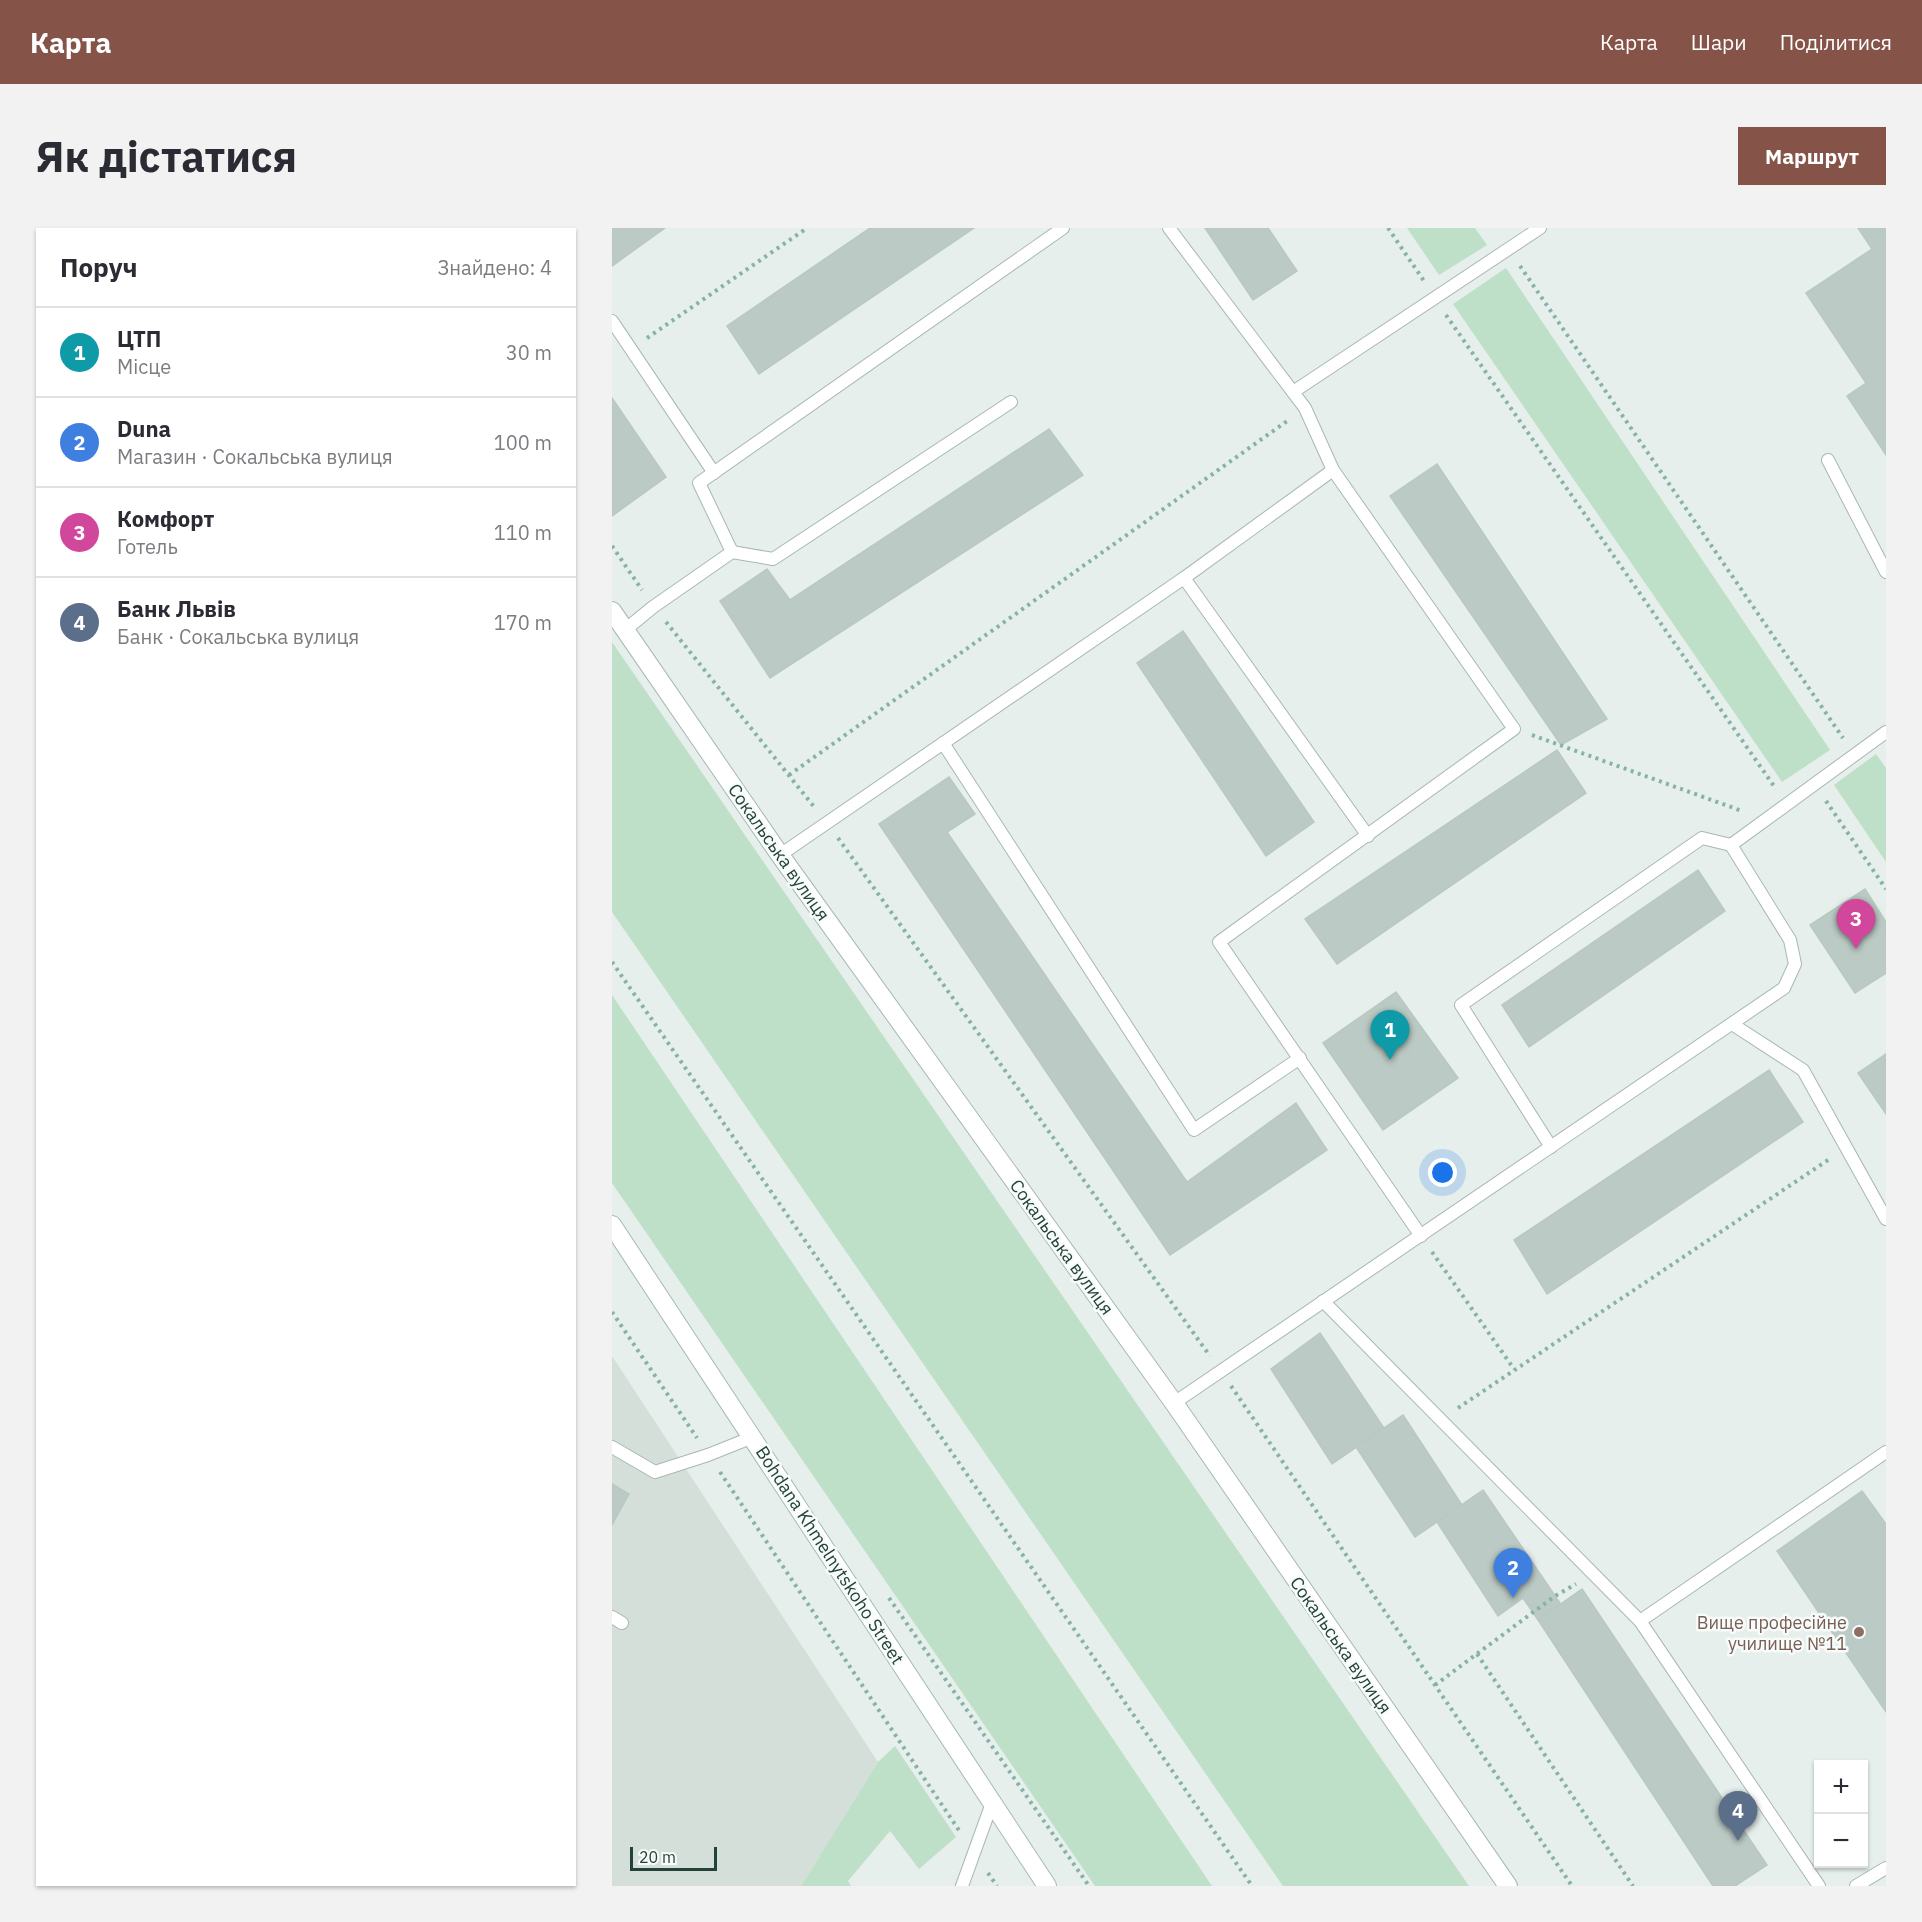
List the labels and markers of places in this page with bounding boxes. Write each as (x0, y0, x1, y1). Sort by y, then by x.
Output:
pin: 3 (1836, 900, 1876, 949)
pin: 1 (1370, 1010, 1410, 1060)
pin: 2 (1494, 1548, 1532, 1598)
place label: Вище професійне училище №11 (1697, 1611, 1847, 1655)
marker: Вище професійне училище №11 (1852, 1625, 1866, 1639)
pin: 4 (1718, 1792, 1758, 1841)

